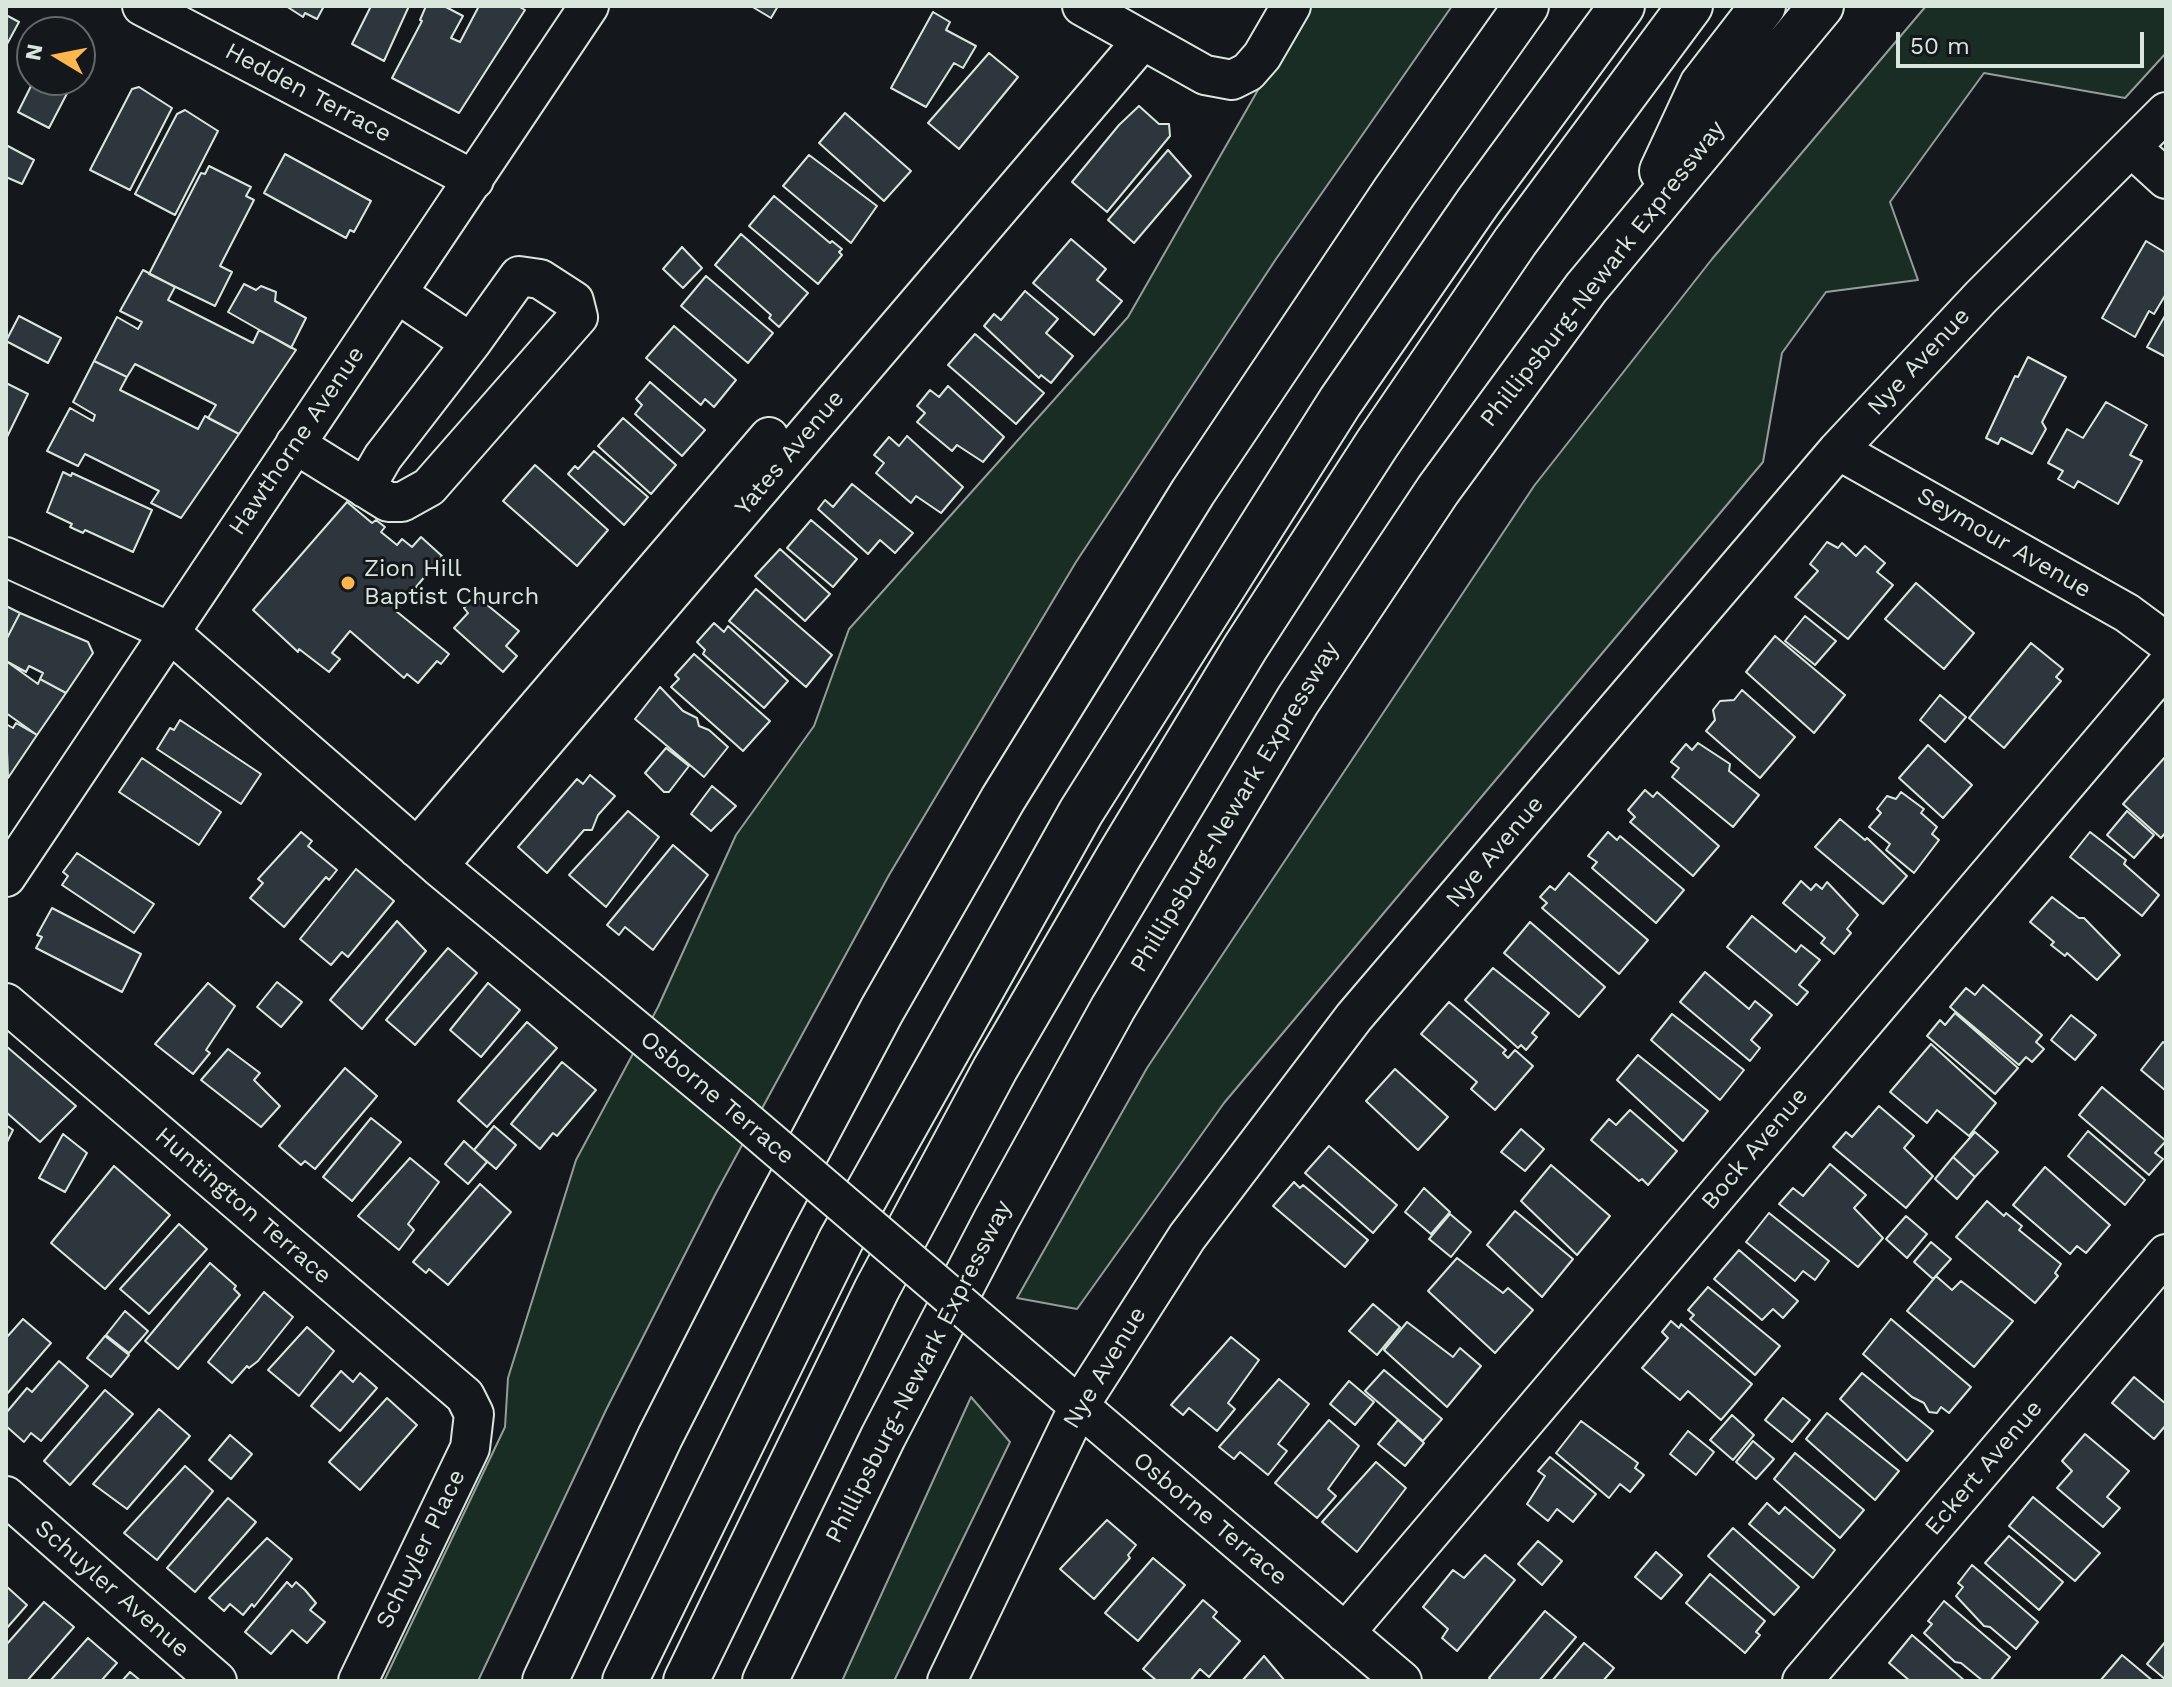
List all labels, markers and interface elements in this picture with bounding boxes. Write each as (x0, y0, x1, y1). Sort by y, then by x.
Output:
north arrow (16, 16, 96, 96)
scale bar (1900, 16, 2148, 66)
text: 50 m (1910, 32, 1970, 60)
street label: Hedden Terrace (220, 37, 396, 149)
text: N (20, 42, 48, 62)
street label: Phillipsburg-Newark Expressway (1474, 115, 1732, 433)
street label: Nye Avenue (1862, 302, 1976, 422)
street label: Hawthorne Avenue (223, 341, 371, 541)
street label: Yates Avenue (729, 385, 851, 521)
street label: Seymour Avenue (1912, 482, 2096, 604)
place label: Zion Hill Baptist Church (364, 555, 539, 611)
marker: Zion Hill Baptist Church (339, 574, 357, 592)
street label: Phillipsburg-Newark Expressway (1125, 636, 1345, 978)
street label: Nye Avenue (1440, 790, 1550, 914)
street label: Osborne Terrace (634, 1025, 800, 1171)
street label: Bock Avenue (1696, 1082, 1814, 1216)
street label: Huntington Terrace (149, 1122, 337, 1290)
street label: Phillipsburg-Newark Expressway (820, 1196, 1018, 1548)
street label: Nye Avenue (1057, 1302, 1153, 1434)
street label: Eckert Avenue (1919, 1395, 2049, 1541)
street label: Osborne Terrace (1127, 1446, 1293, 1592)
street label: Schuyler Place (370, 1465, 472, 1633)
street label: Schuyler Avenue (29, 1514, 195, 1664)

